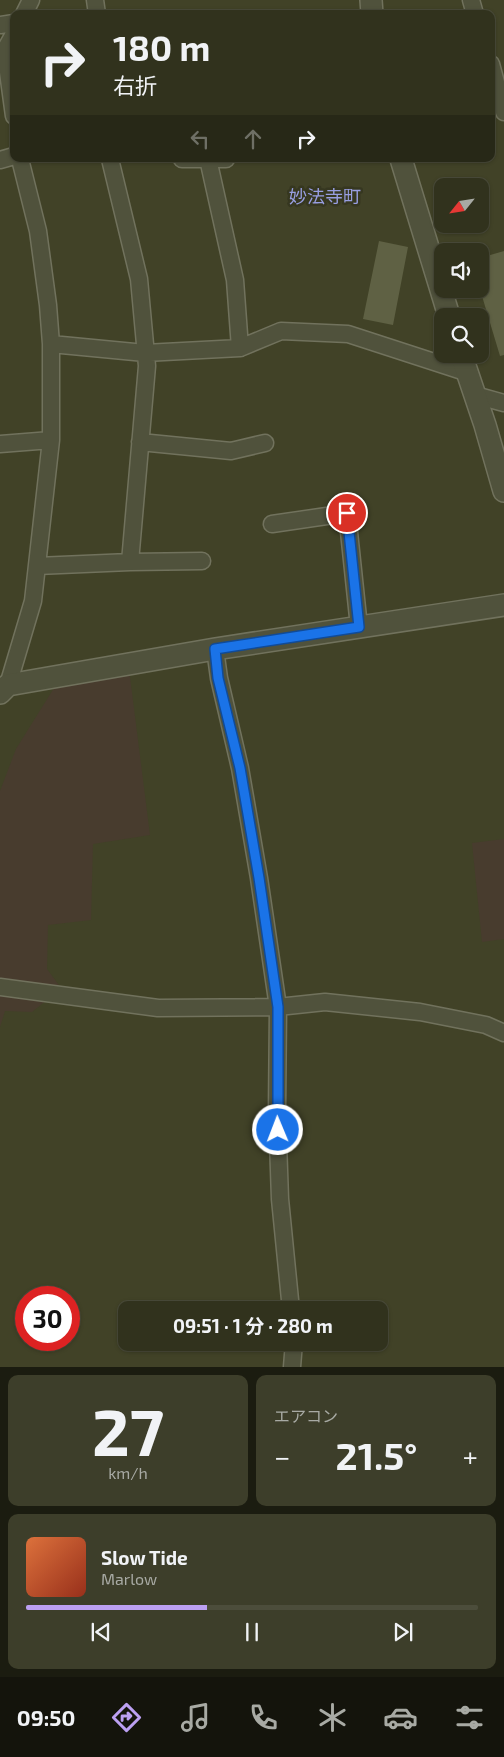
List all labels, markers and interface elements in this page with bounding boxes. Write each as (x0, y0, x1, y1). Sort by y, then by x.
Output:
text: 180 m (113, 26, 210, 68)
icon: right (30, 30, 95, 95)
text: 右折 (113, 72, 157, 98)
icon: left (186, 125, 214, 153)
icon: ahead (239, 125, 267, 153)
icon: right (292, 125, 320, 153)
north arrow (434, 178, 489, 232)
map controls (434, 178, 489, 363)
district label: 妙法寺町 (289, 185, 361, 207)
button: sound (434, 243, 489, 298)
button: search (434, 308, 489, 363)
pin (326, 492, 368, 534)
icon: arrive (333, 499, 361, 527)
position arrow (251, 1103, 303, 1155)
speed limit sign: 30 (15, 1286, 80, 1351)
text: 09:51 · 1 分 · 280 m (173, 1314, 333, 1337)
text: 27 (92, 1391, 164, 1469)
text: エアコン (274, 1406, 338, 1425)
text: 21.5° (336, 1432, 417, 1478)
text: − (274, 1439, 290, 1473)
text: + (463, 1439, 478, 1473)
text: km/h (108, 1463, 148, 1482)
text: Slow Tide (101, 1546, 188, 1569)
text: Marlow (101, 1569, 157, 1588)
icon: previous (87, 1618, 115, 1646)
icon: pause (238, 1618, 266, 1646)
icon: next (389, 1618, 417, 1646)
icon: directions (109, 1700, 144, 1735)
icon: music (178, 1700, 213, 1735)
icon: phone (246, 1700, 281, 1735)
icon: climate (315, 1700, 350, 1735)
icon: car (383, 1700, 418, 1735)
icon: filters (452, 1700, 487, 1735)
text: 09:50 (17, 1704, 75, 1730)

